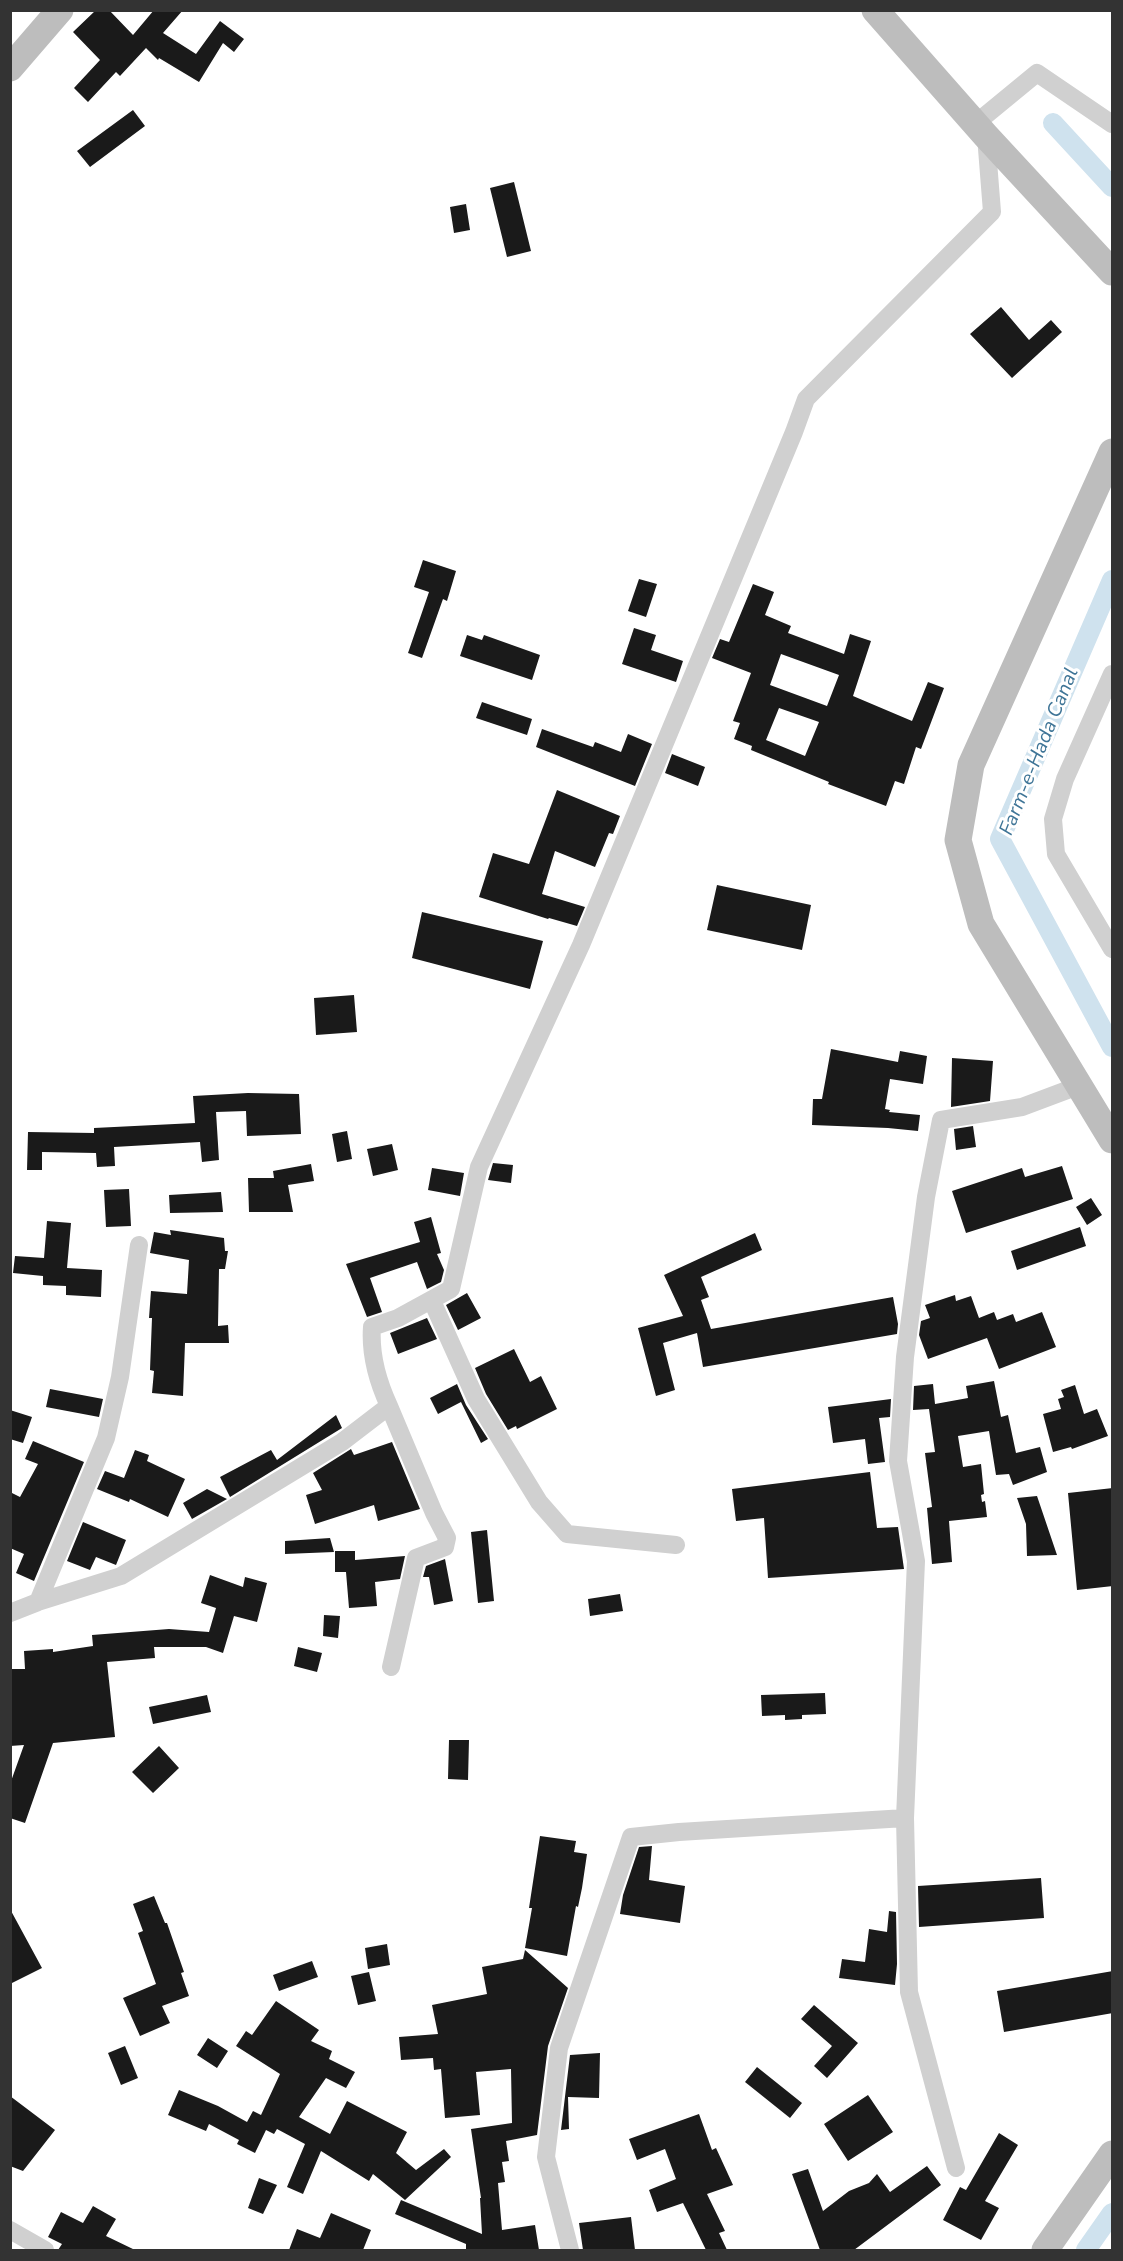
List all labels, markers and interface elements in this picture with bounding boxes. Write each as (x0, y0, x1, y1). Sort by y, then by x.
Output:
water label: Farm-e-Hada Canal (995, 665, 1085, 839)

